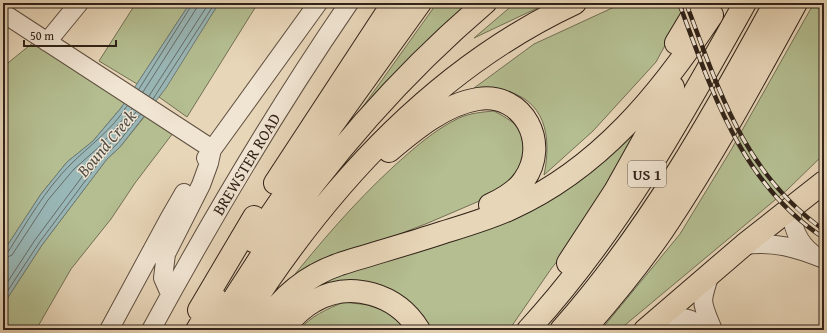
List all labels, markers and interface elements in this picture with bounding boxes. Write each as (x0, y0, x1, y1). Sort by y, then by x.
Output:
scale bar (24, 22, 116, 48)
text: 50 m (30, 27, 54, 44)
water label: Bound Creek (70, 104, 142, 183)
street label: BREWSTER ROAD (206, 108, 286, 220)
road number: US 1 (628, 161, 666, 187)

